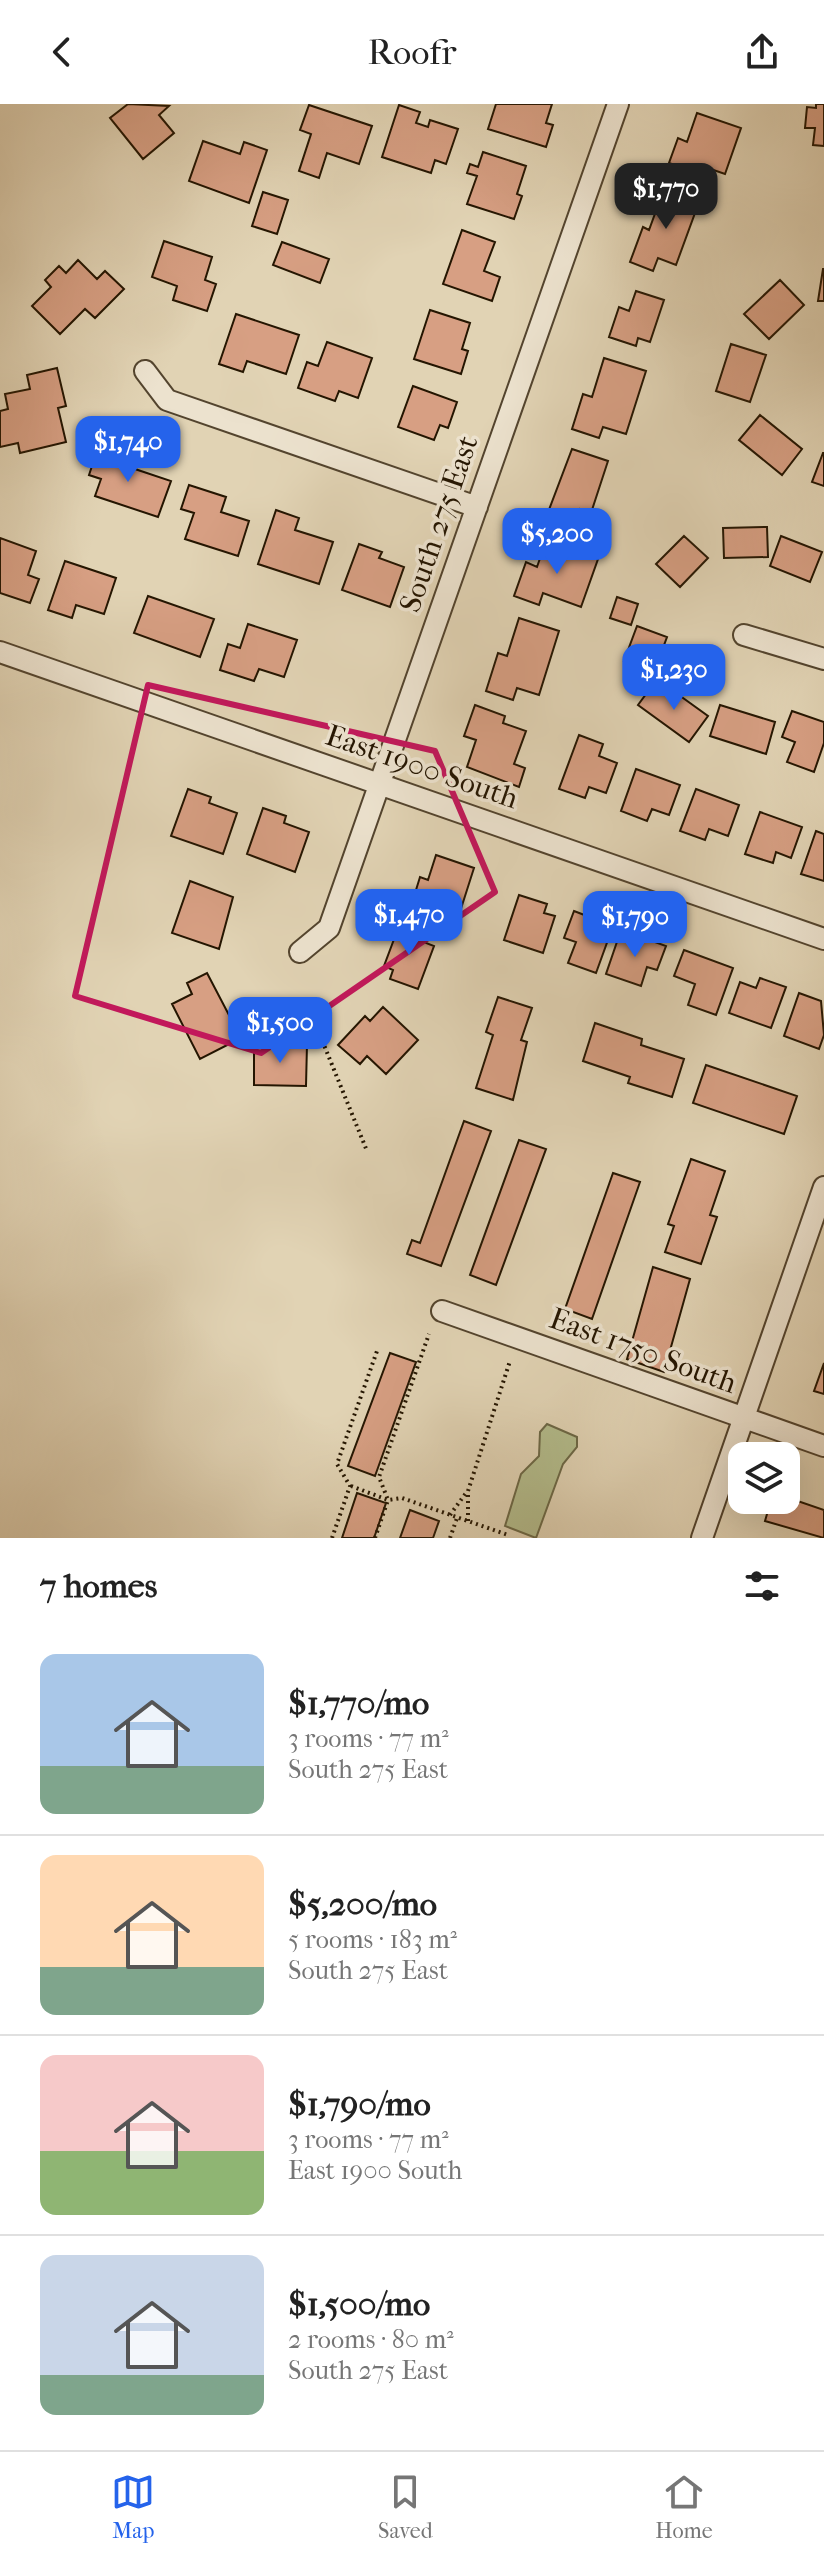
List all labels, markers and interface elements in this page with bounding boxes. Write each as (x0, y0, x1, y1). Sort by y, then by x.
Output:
icon: back (40, 30, 84, 74)
icon: share (740, 30, 784, 74)
text: Roofr (367, 31, 457, 73)
pin: $1,770 (601, 163, 731, 231)
text: $1,770 (633, 173, 699, 204)
pin: $1,740 (63, 416, 193, 484)
text: $1,740 (93, 426, 163, 457)
street label: South 275 East (392, 431, 486, 617)
pin: $5,200 (492, 508, 622, 576)
text: $5,200 (521, 518, 594, 549)
pin: $1,230 (609, 644, 739, 712)
text: $1,230 (640, 654, 708, 685)
street label: East 1900 South (321, 718, 523, 816)
pin: $1,470 (344, 889, 474, 957)
pin: $1,790 (570, 891, 700, 959)
text: $1,470 (373, 899, 445, 930)
text: $1,790 (601, 901, 669, 932)
pin: $1,500 (215, 997, 345, 1065)
text: $1,500 (246, 1007, 314, 1038)
street label: East 1750 South (545, 1301, 741, 1401)
map controls (728, 1442, 800, 1514)
button: layers (728, 1442, 800, 1514)
icon: filters (740, 1564, 784, 1608)
text: 7 homes (40, 1566, 157, 1606)
text: $1,770/mo (288, 1683, 429, 1723)
icon: home (104, 1686, 200, 1782)
text: 3 rooms · 77 m² (288, 1723, 449, 1754)
text: South 275 East (288, 1754, 448, 1785)
text: $5,200/mo (288, 1884, 437, 1924)
icon: home (104, 1887, 200, 1983)
text: 5 rooms · 183 m² (288, 1924, 457, 1955)
text: South 275 East (288, 1955, 448, 1986)
text: $1,790/mo (288, 2084, 431, 2124)
icon: home (104, 2087, 200, 2183)
text: 3 rooms · 77 m² (288, 2124, 449, 2155)
text: East 1900 South (288, 2155, 462, 2186)
text: $1,500/mo (288, 2284, 430, 2324)
icon: home (104, 2287, 200, 2383)
text: 2 rooms · 80 m² (288, 2324, 454, 2355)
text: South 275 East (288, 2355, 448, 2386)
tab: Map (111, 2470, 155, 2544)
tab: Saved (378, 2470, 433, 2544)
tab: Home (655, 2470, 713, 2544)

